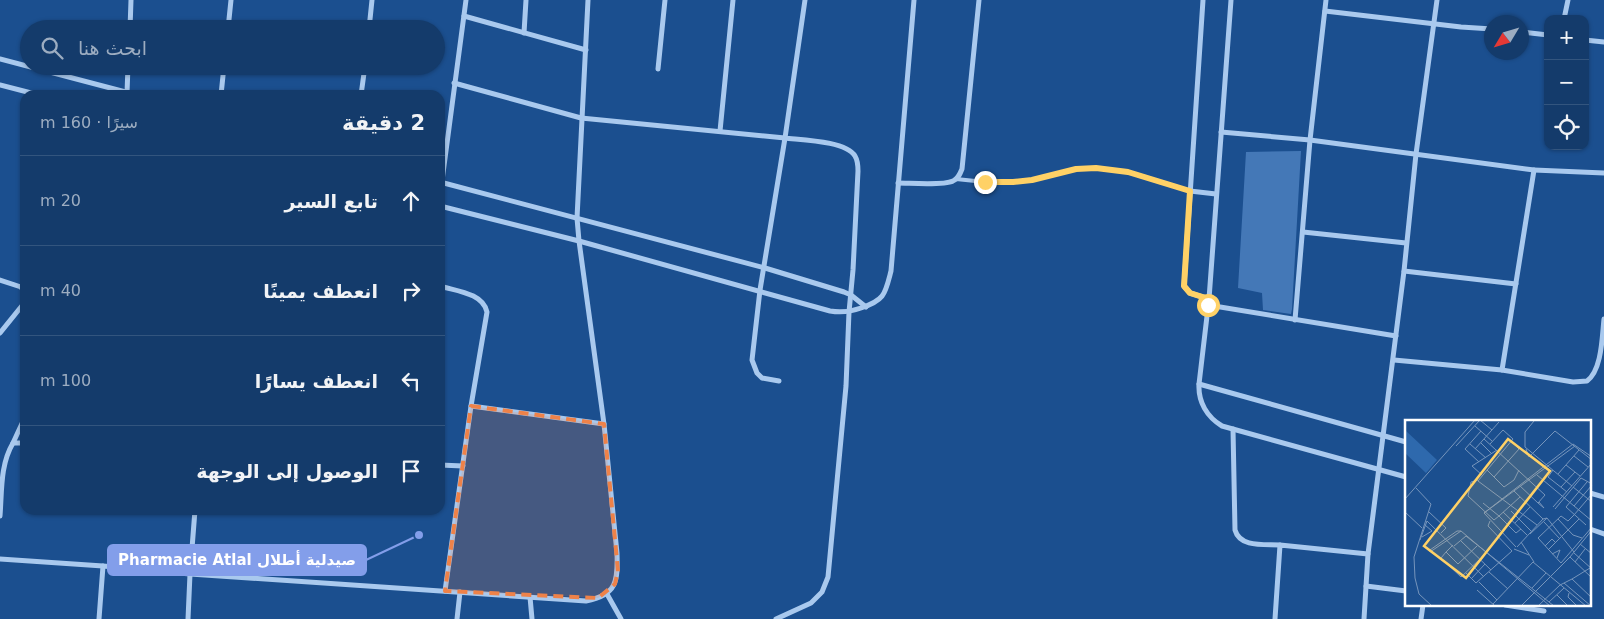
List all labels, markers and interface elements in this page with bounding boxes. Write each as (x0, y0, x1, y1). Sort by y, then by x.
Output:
north arrow (1484, 15, 1529, 60)
map controls (1544, 15, 1589, 150)
button: + (1544, 15, 1589, 60)
search box (20, 20, 445, 75)
icon: search (38, 34, 66, 62)
text: ابحث هنا (78, 37, 147, 59)
button: − (1544, 60, 1589, 105)
button: locate (1544, 105, 1589, 150)
text: 2 دقيقة (342, 111, 425, 135)
text: سيرًا · 160 m (40, 113, 138, 132)
route end (974, 171, 997, 194)
icon: ahead (397, 187, 425, 215)
text: تابع السير (284, 190, 378, 212)
text: 20 m (40, 191, 81, 210)
icon: right (397, 277, 425, 305)
text: انعطف يمينًا (263, 280, 378, 302)
text: 40 m (40, 281, 81, 300)
route start (1197, 294, 1220, 317)
icon: left (397, 367, 425, 395)
text: انعطف يسارًا (255, 370, 378, 392)
text: 100 m (40, 371, 91, 390)
inset map (1405, 420, 1592, 606)
icon: arrive (397, 457, 425, 485)
text: الوصول إلى الوجهة (196, 460, 378, 482)
callout: Pharmacie Atlal صيدلية أطلال (108, 545, 366, 575)
text: Pharmacie Atlal صيدلية أطلال (118, 550, 356, 569)

